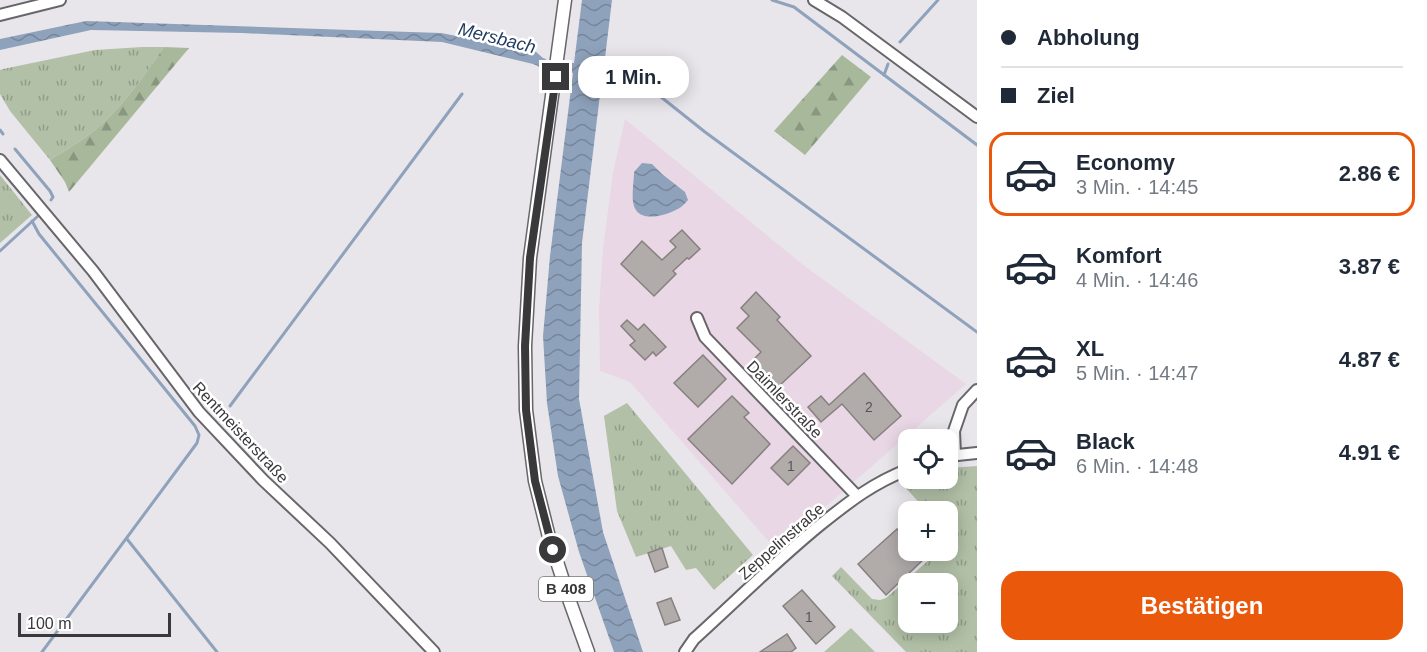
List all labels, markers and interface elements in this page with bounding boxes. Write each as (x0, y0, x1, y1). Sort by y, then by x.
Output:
water label: Mersbach (456, 19, 538, 57)
text: Abholung (1037, 25, 1140, 50)
callout: 1 Min. (577, 56, 688, 98)
route end (542, 63, 569, 90)
text: 1 Min. (605, 66, 662, 88)
text: Ziel (1037, 83, 1075, 108)
icon: car (1004, 147, 1058, 201)
text: Economy (1076, 150, 1175, 175)
text: 2.86 € (1339, 161, 1400, 186)
text: 3 Min. · 14:45 (1076, 176, 1198, 198)
icon: car (1004, 240, 1058, 294)
text: Komfort (1076, 243, 1162, 268)
text: 3.87 € (1339, 254, 1400, 279)
text: 4 Min. · 14:46 (1076, 269, 1198, 291)
icon: car (1004, 333, 1058, 387)
text: XL (1076, 336, 1104, 361)
text: 4.87 € (1339, 347, 1400, 372)
street label: Daimlerstraße (744, 357, 826, 441)
text: 5 Min. · 14:47 (1076, 362, 1198, 384)
street label: Rentmeisterstraße (190, 378, 292, 486)
house number: 2 (865, 399, 873, 415)
icon: car (1004, 426, 1058, 480)
map controls (898, 429, 958, 633)
button: locate (898, 429, 958, 489)
text: Black (1076, 429, 1135, 454)
text: 4.91 € (1339, 440, 1400, 465)
text: 6 Min. · 14:48 (1076, 455, 1198, 477)
house number: 1 (787, 458, 795, 474)
street label: Zeppelinstraße (735, 500, 827, 583)
button: + (898, 501, 958, 561)
route start (539, 536, 566, 563)
button: Bestätigen (1001, 571, 1403, 640)
button: − (898, 573, 958, 633)
road number: B 408 (539, 577, 593, 601)
house number: 1 (805, 609, 813, 625)
scale bar (18, 610, 171, 638)
text: 100 m (27, 615, 71, 632)

